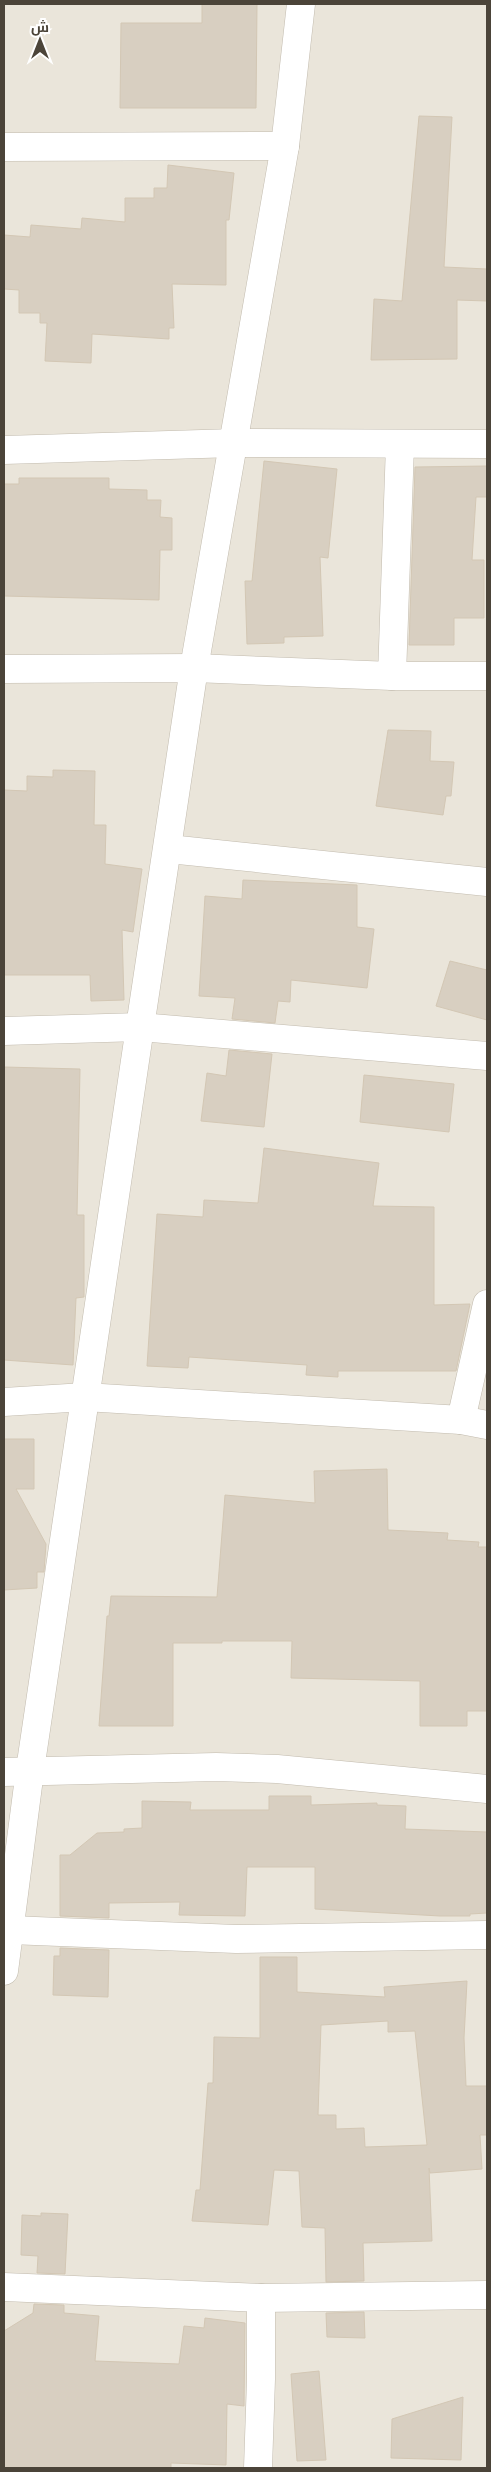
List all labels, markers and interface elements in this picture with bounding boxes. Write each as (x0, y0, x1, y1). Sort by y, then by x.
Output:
north arrow (15, 15, 65, 65)
text: ش (31, 18, 49, 36)

